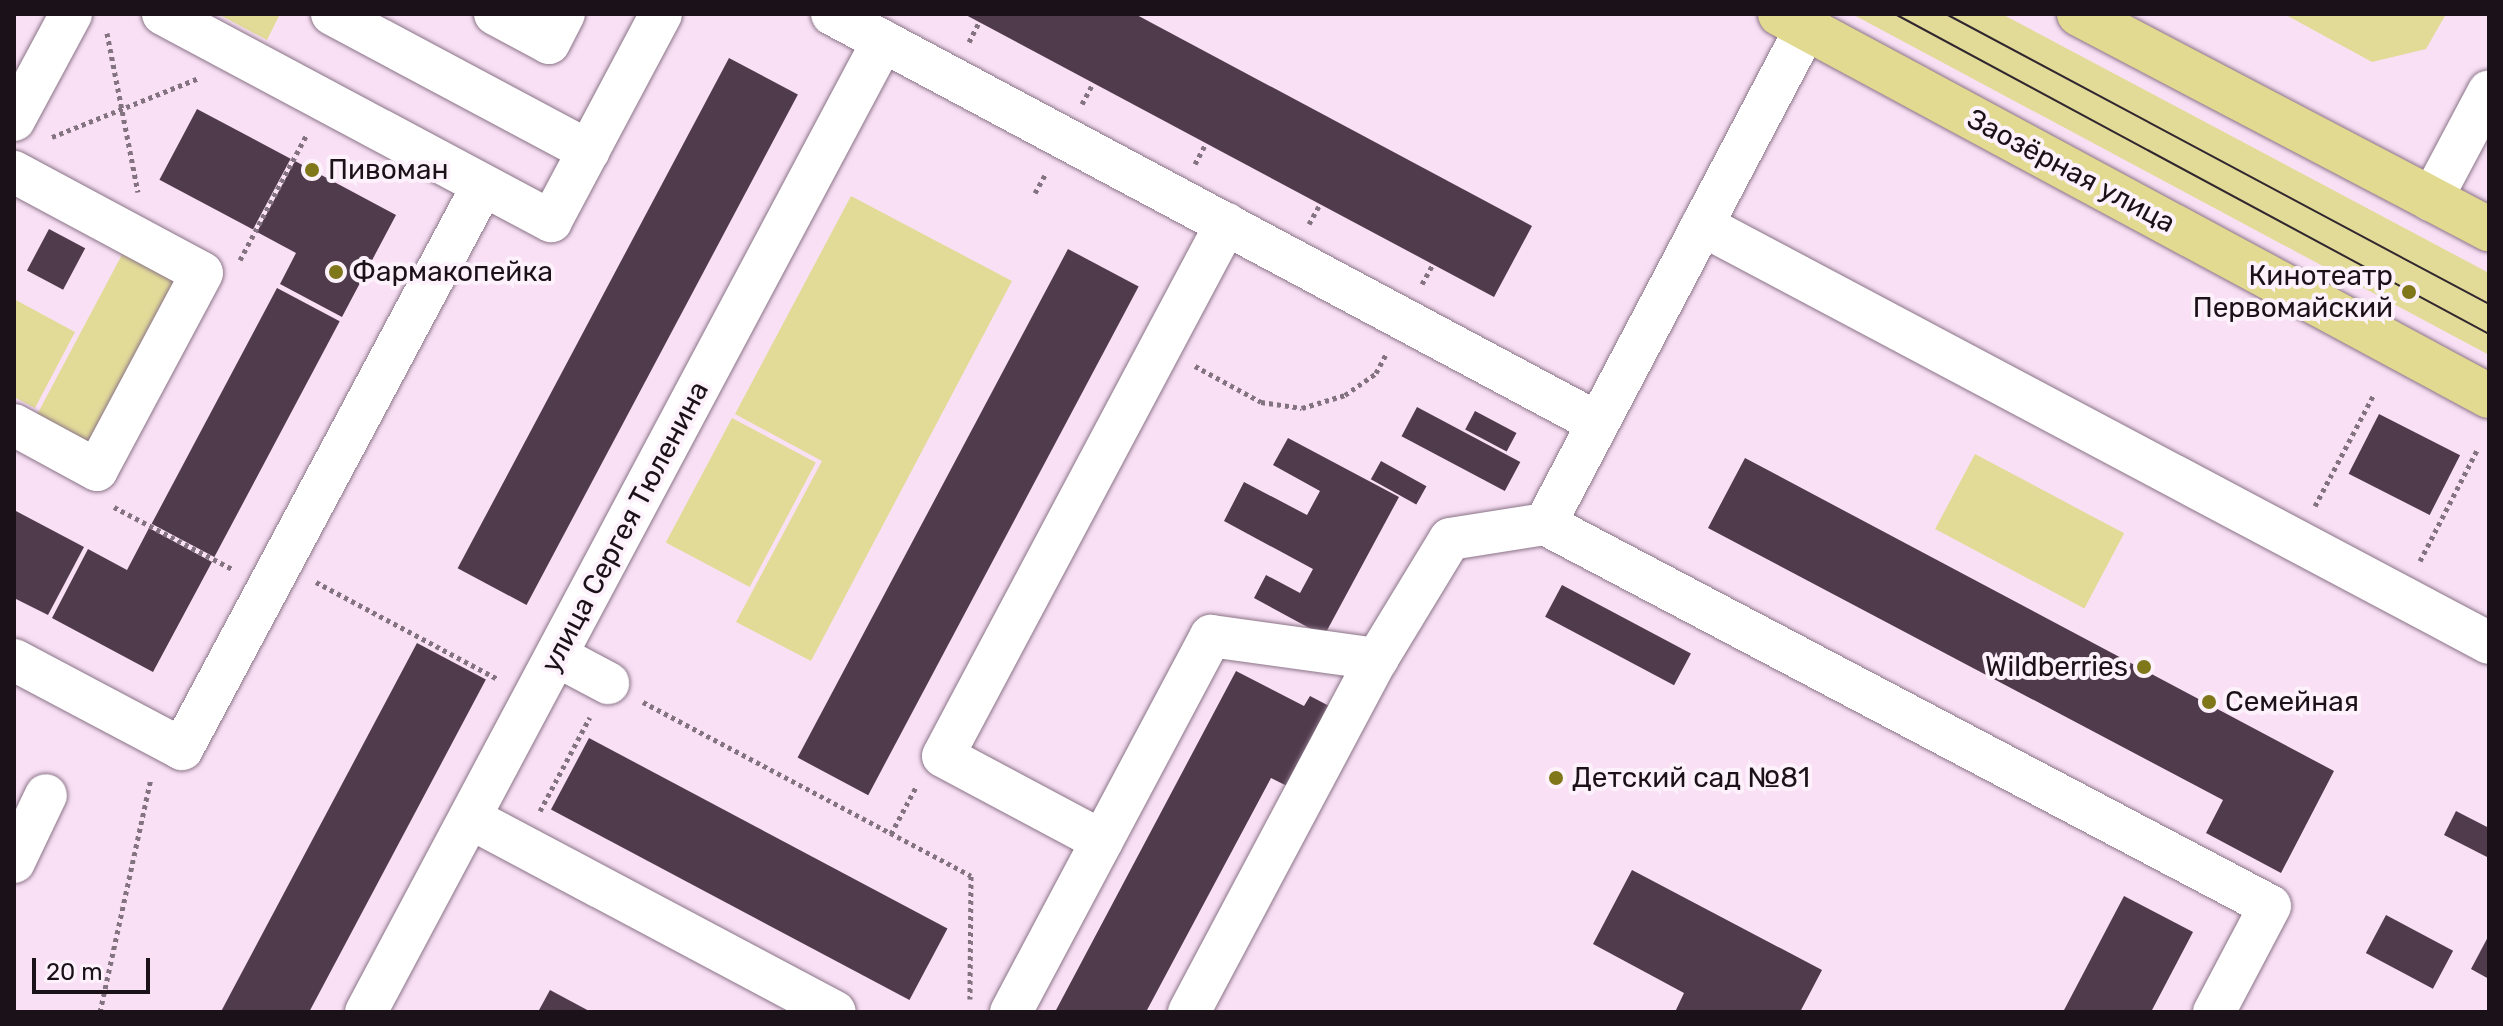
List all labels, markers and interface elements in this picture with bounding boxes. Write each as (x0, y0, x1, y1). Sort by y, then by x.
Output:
street label: Заозёрная улица (1961, 102, 2181, 240)
place label: Пивоман (328, 153, 448, 187)
marker: Пивоман (303, 161, 321, 179)
place label: Фармакопейка (352, 255, 553, 289)
place label: Кинотеатр Первомайский (2193, 259, 2393, 325)
marker: Фармакопейка (327, 263, 345, 281)
marker: Кинотеатр Первомайский (2400, 283, 2418, 301)
street label: улица Сергея Тюленина (534, 376, 716, 678)
place label: Wildberries (1985, 650, 2128, 684)
marker: Wildberries (2135, 658, 2153, 676)
place label: Семейная (2225, 685, 2359, 719)
marker: Семейная (2200, 693, 2218, 711)
place label: Детский сад №81 (1572, 761, 1810, 795)
marker: Детский сад №81 (1547, 769, 1565, 787)
scale bar (36, 942, 154, 992)
text: 20 m (46, 958, 103, 986)

